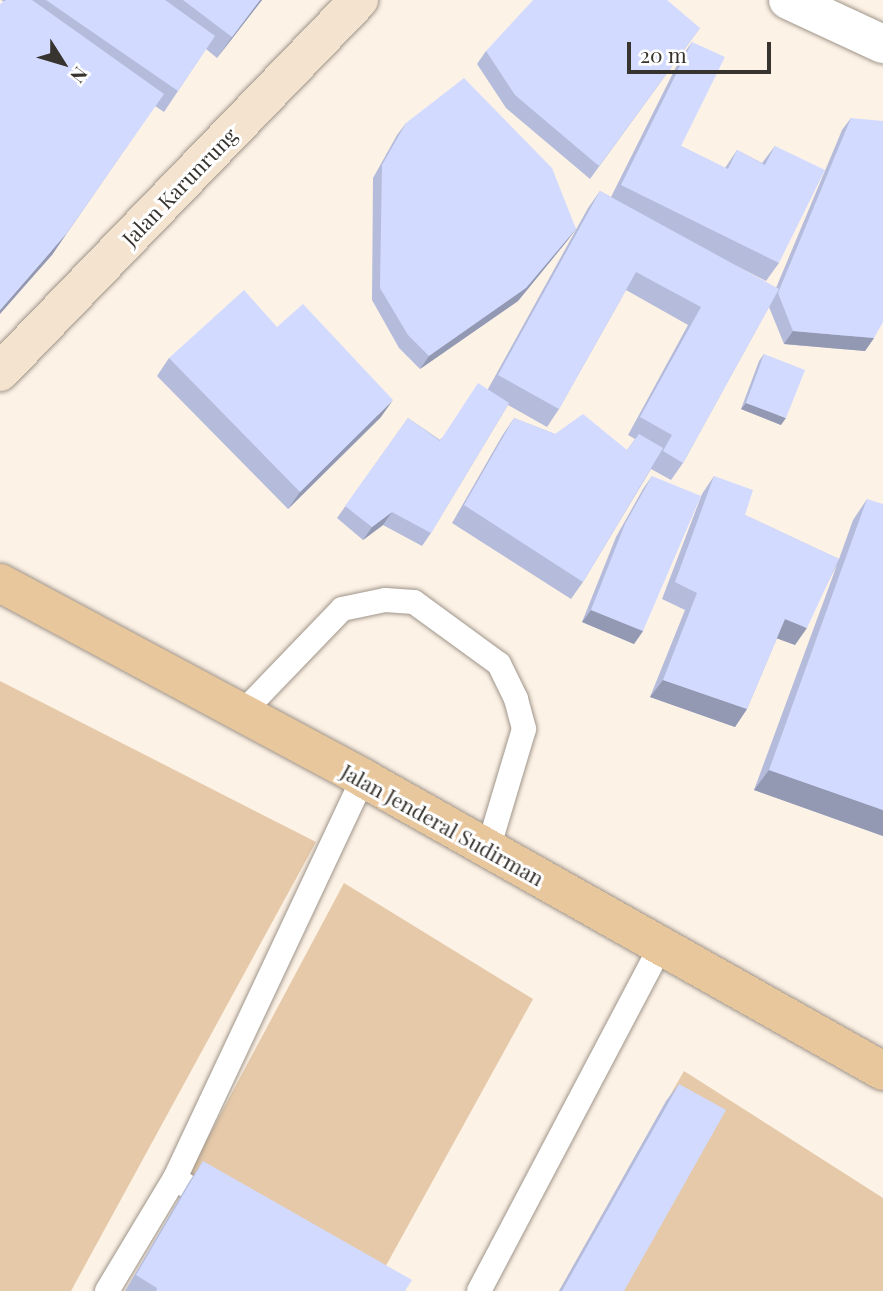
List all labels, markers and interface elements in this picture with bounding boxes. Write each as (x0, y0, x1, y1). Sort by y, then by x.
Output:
north arrow (28, 28, 98, 98)
scale bar (631, 28, 774, 72)
text: 20 m (640, 40, 687, 68)
text: N (65, 62, 94, 89)
street label: Jalan Karunrung (116, 122, 242, 250)
street label: Jalan Jenderal Sudirman (337, 758, 549, 890)

